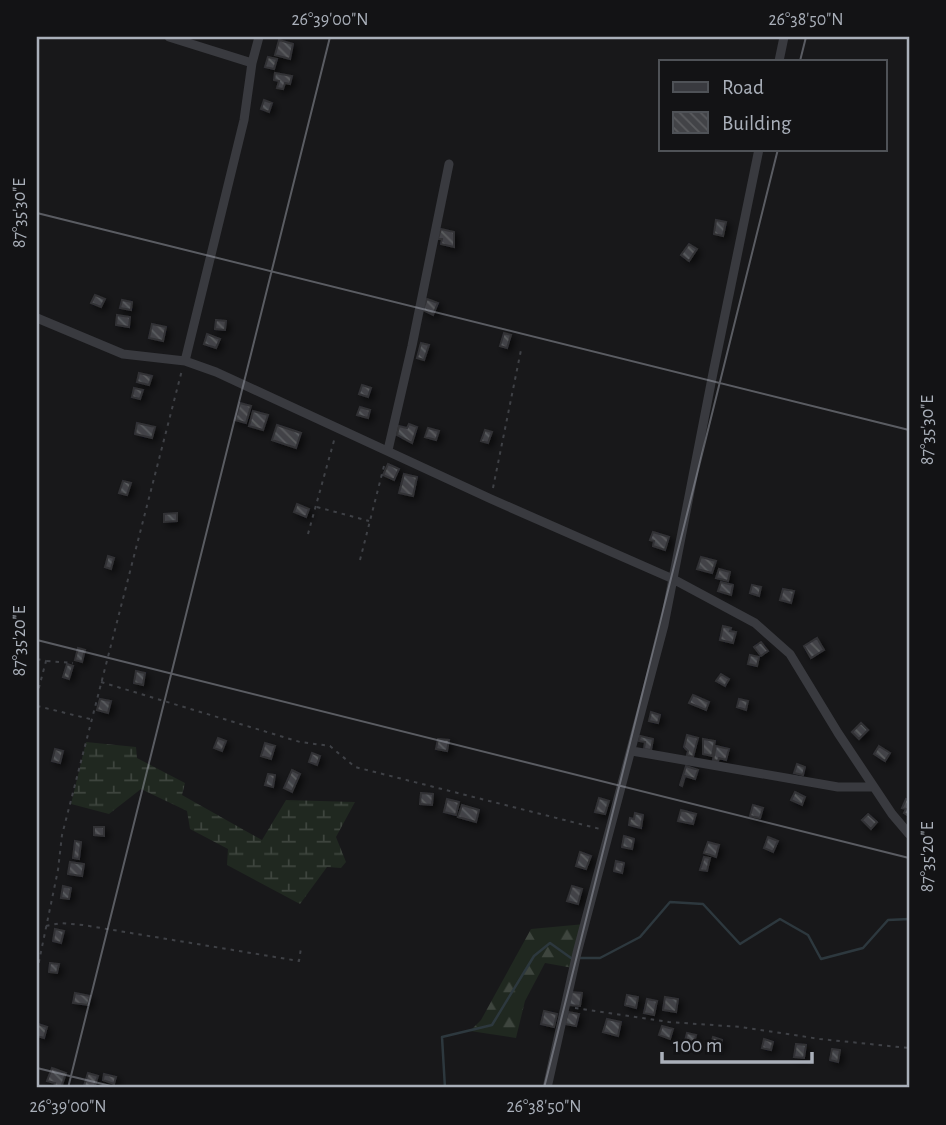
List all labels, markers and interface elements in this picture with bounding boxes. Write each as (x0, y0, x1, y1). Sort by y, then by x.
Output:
text: 26°39'00"N (291, 11, 369, 29)
text: 26°38'50"N (768, 11, 844, 29)
legend (659, 60, 886, 150)
text: Road (722, 77, 764, 98)
text: Building (722, 113, 792, 134)
text: 87°35'30"E (11, 178, 29, 248)
text: 87°35'30"E (919, 395, 937, 465)
text: 87°35'20"E (11, 605, 29, 676)
text: 87°35'20"E (919, 821, 937, 892)
scale bar (662, 1020, 813, 1064)
text: 100 m (673, 1035, 723, 1056)
text: 26°39'00"N (29, 1098, 107, 1116)
text: 26°38'50"N (506, 1098, 582, 1116)

